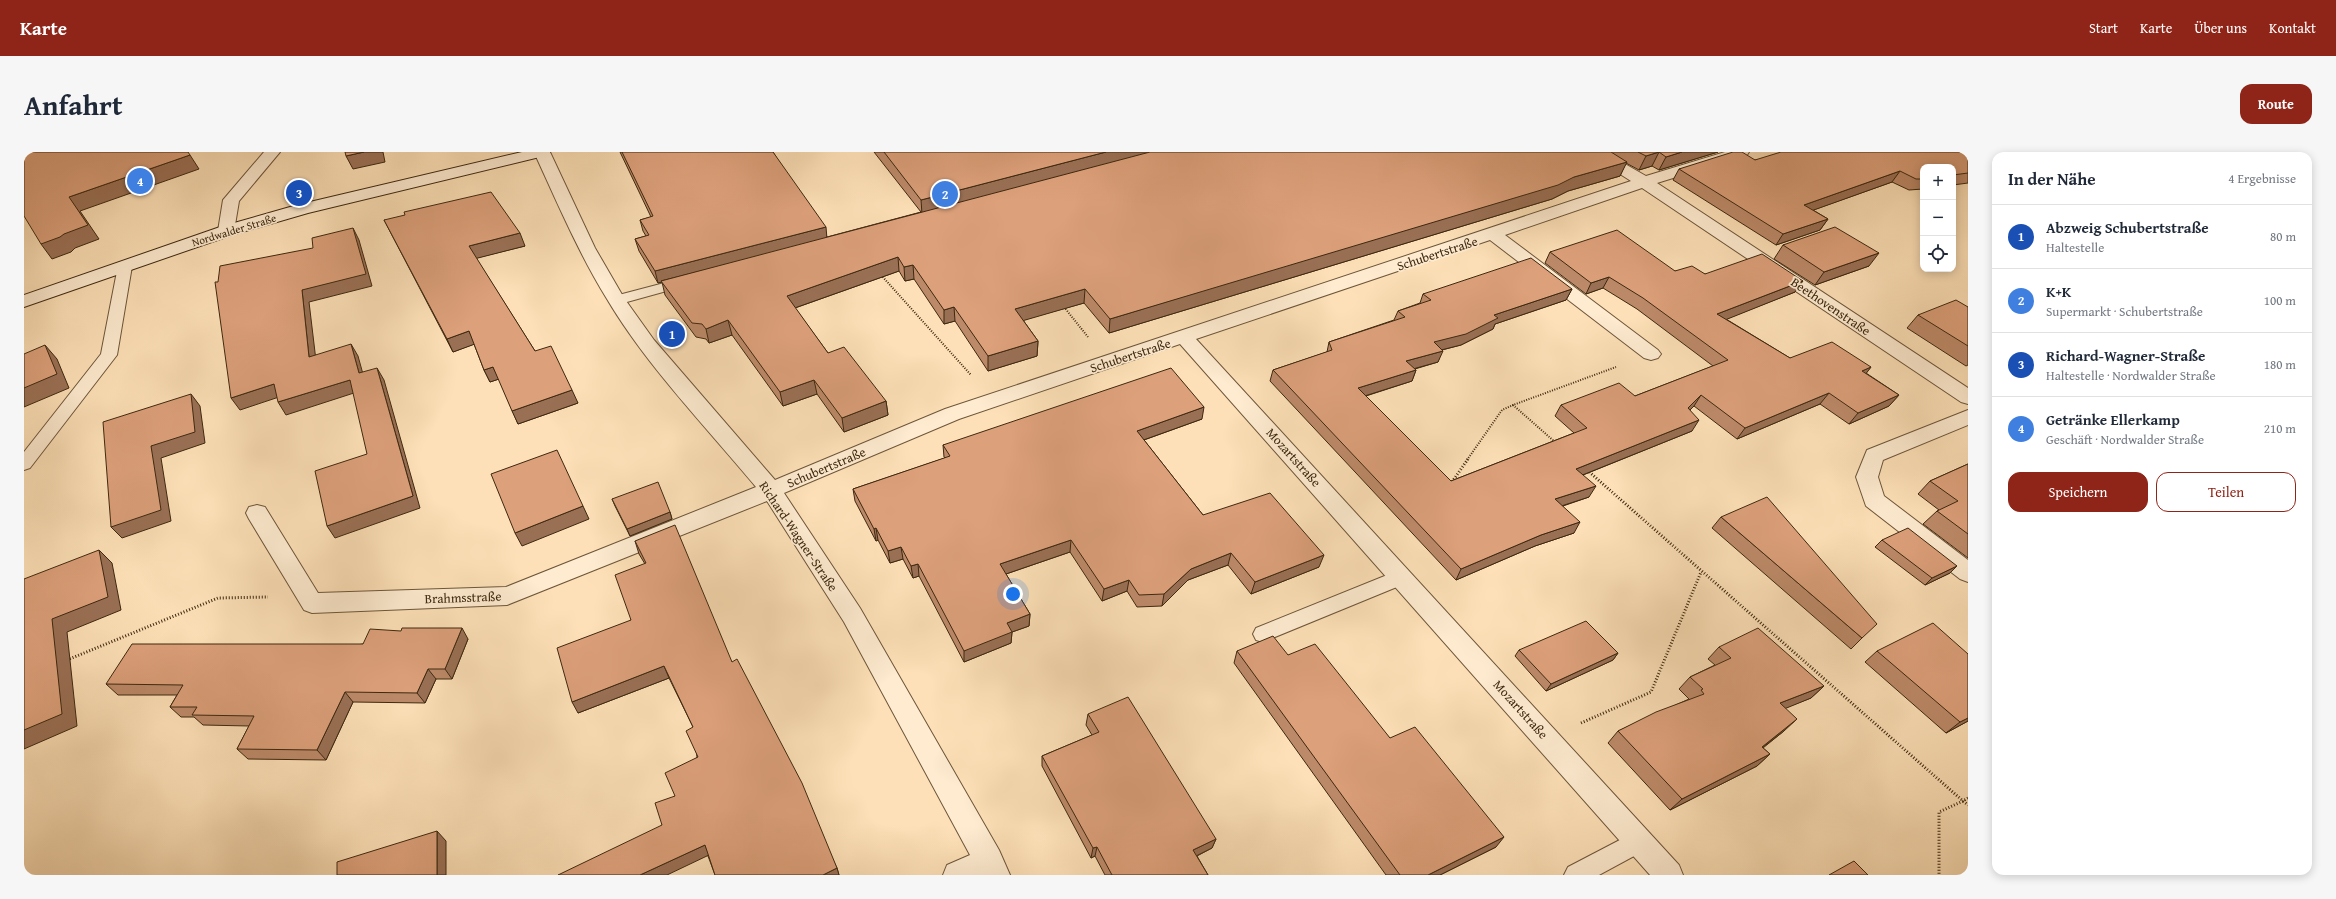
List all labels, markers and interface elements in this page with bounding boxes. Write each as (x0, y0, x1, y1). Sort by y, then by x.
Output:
text: Karte (20, 14, 67, 42)
text: Start (2089, 18, 2118, 38)
text: Karte (2140, 18, 2172, 38)
text: Über uns (2194, 18, 2247, 38)
text: Kontakt (2269, 18, 2316, 38)
text: Anfahrt (24, 84, 123, 125)
button: Route (2240, 84, 2312, 124)
map controls (1920, 164, 1956, 272)
button: + (1920, 164, 1956, 200)
pin: 4 (127, 166, 153, 196)
text: In der Nähe (2008, 166, 2096, 191)
text: 4 Ergebnisse (2228, 169, 2296, 188)
pin: 3 (286, 178, 312, 208)
pin: 2 (932, 179, 958, 209)
button: − (1920, 200, 1956, 236)
street label: Nordwalder Straße (190, 210, 278, 250)
text: Abzweig Schubertstraße (2046, 217, 2209, 238)
text: 1 (2018, 227, 2024, 246)
text: 80 m (2270, 227, 2296, 246)
street label: Schubertstraße (1394, 231, 1480, 275)
button: locate (1920, 236, 1956, 272)
text: Haltestelle (2046, 238, 2104, 257)
street label: Beethovenstraße (1787, 273, 1874, 340)
text: K+K (2046, 281, 2071, 302)
text: 2 (2018, 291, 2024, 310)
text: 100 m (2264, 291, 2296, 310)
text: Supermarkt · Schubertstraße (2046, 302, 2203, 321)
pin: 1 (659, 319, 685, 349)
street label: Schubertstraße (1087, 333, 1173, 377)
text: Richard-Wagner-Straße (2046, 345, 2205, 366)
text: 3 (2018, 355, 2024, 374)
text: 180 m (2264, 355, 2296, 374)
text: Haltestelle · Nordwalder Straße (2046, 366, 2216, 385)
text: Getränke Ellerkamp (2046, 409, 2180, 430)
text: 4 (2018, 419, 2024, 438)
text: 210 m (2264, 419, 2296, 438)
street label: Mozartstraße (1262, 424, 1325, 491)
text: Geschäft · Nordwalder Straße (2046, 430, 2204, 449)
street label: Schubertstraße (784, 442, 869, 493)
button: Speichern (2008, 472, 2148, 512)
button: Teilen (2156, 472, 2296, 512)
street label: Richard-Wagner-Straße (755, 477, 843, 595)
your location (1003, 584, 1023, 604)
street label: Brahmsstraße (424, 587, 502, 608)
street label: Mozartstraße (1489, 676, 1552, 743)

